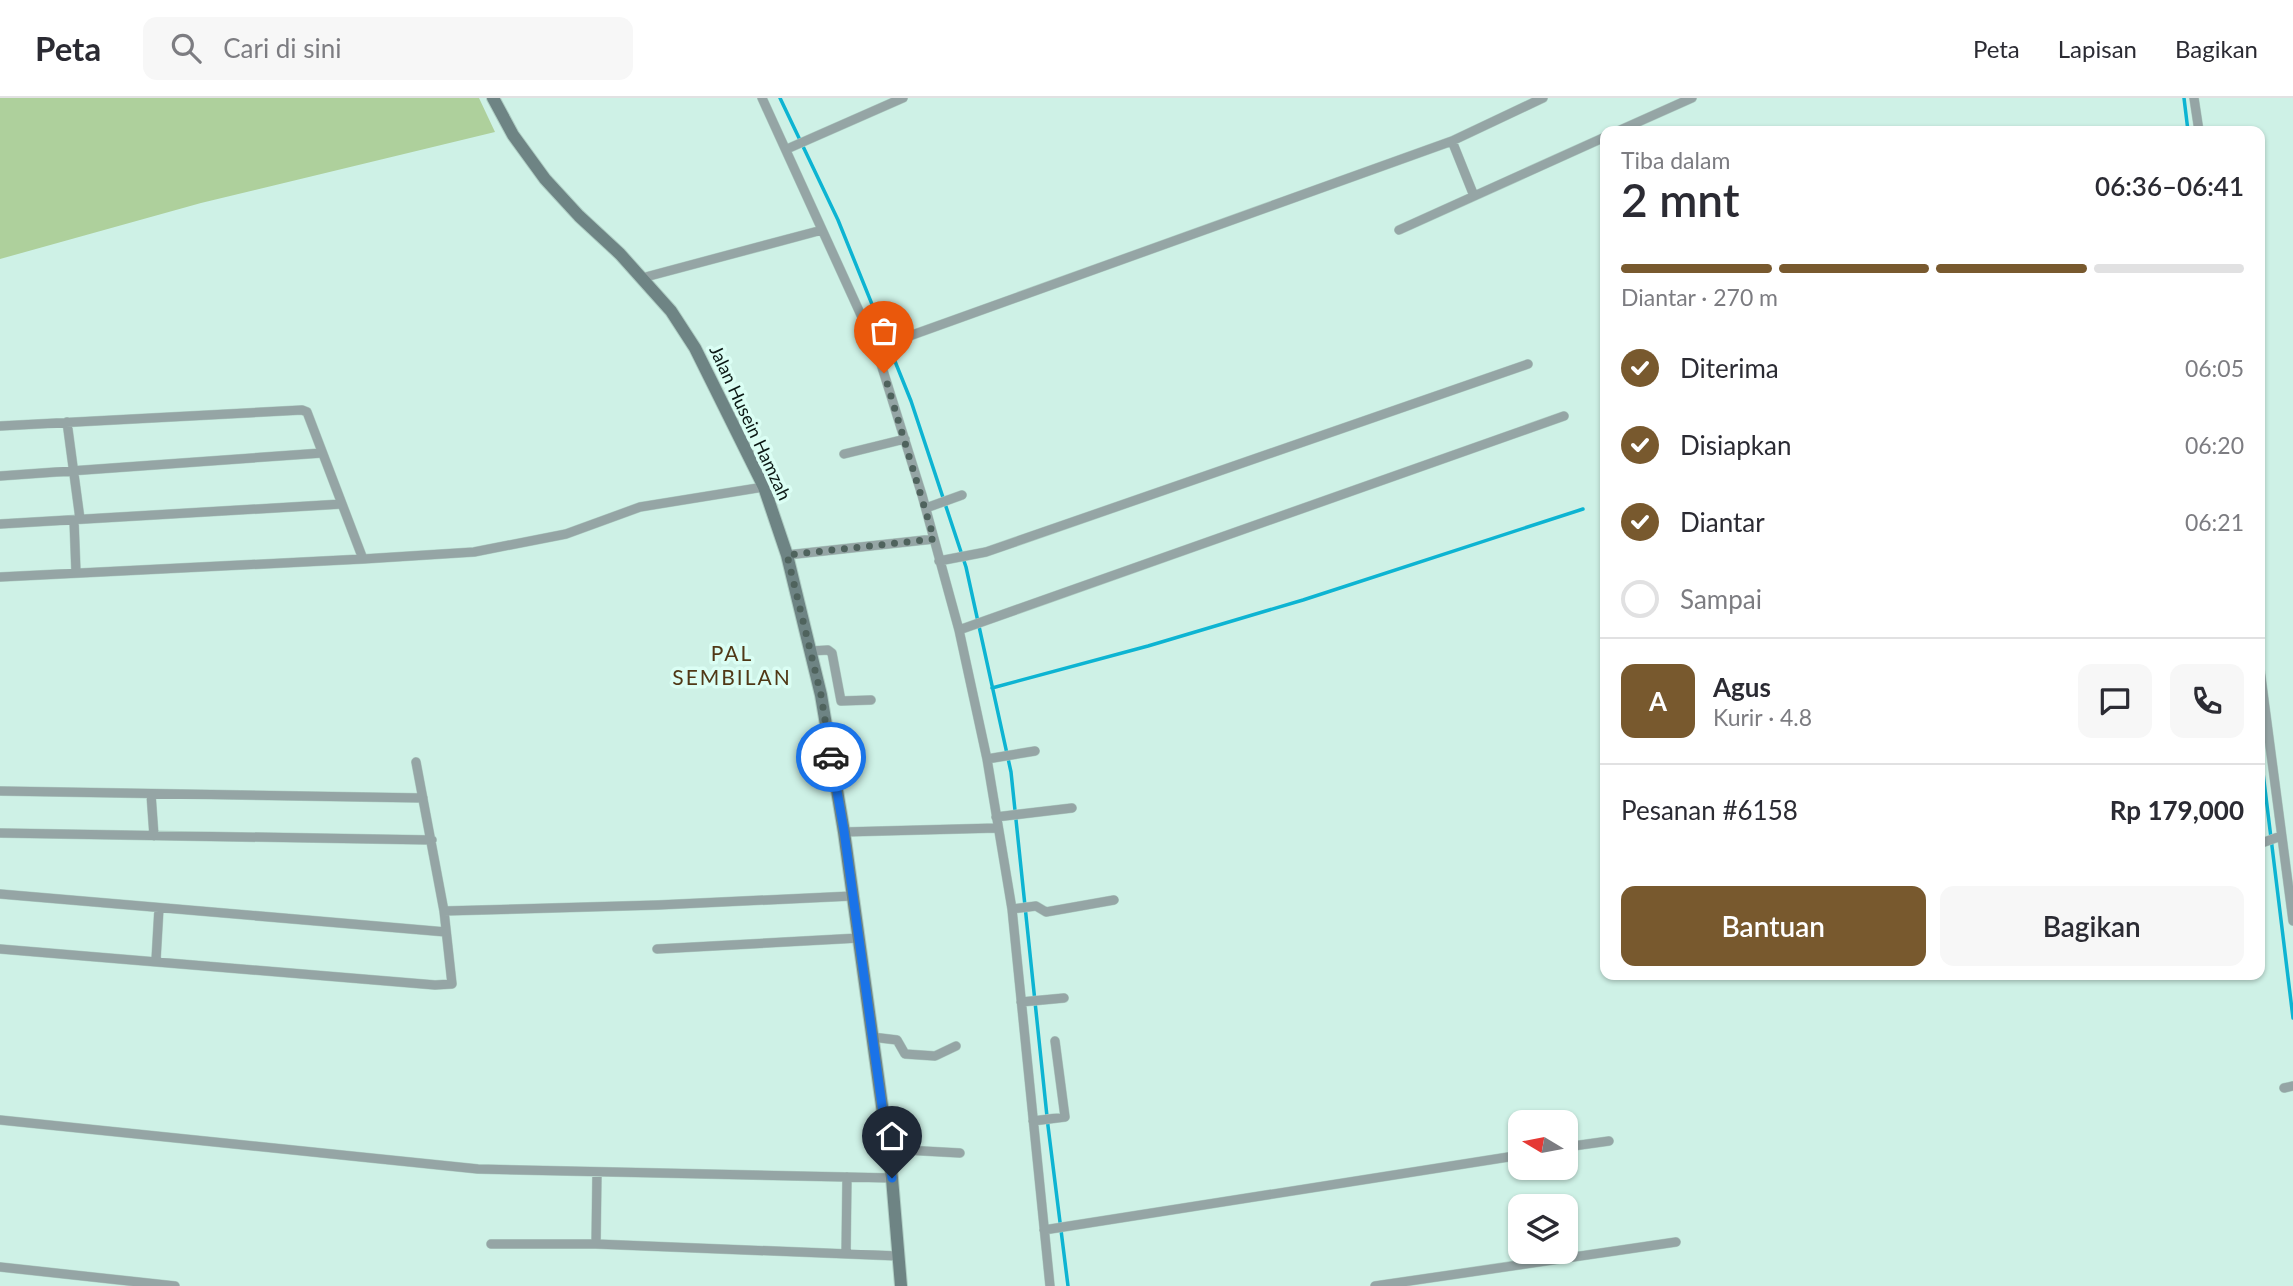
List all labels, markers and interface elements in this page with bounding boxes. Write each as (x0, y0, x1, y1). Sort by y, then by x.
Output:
search box (143, 17, 633, 80)
text: Peta (35, 28, 101, 68)
icon: search (167, 29, 205, 67)
text: Cari di sini (223, 32, 342, 64)
text: Peta (1973, 34, 2020, 63)
text: Lapisan (2058, 34, 2137, 63)
text: Bagikan (2175, 34, 2258, 63)
text: Tiba dalam (1621, 146, 1730, 174)
text: 06:36–06:41 (2095, 170, 2244, 202)
text: 2 mnt (1621, 172, 1740, 227)
text: Diantar · 270 m (1621, 283, 1778, 311)
pin (854, 301, 914, 373)
icon: bag (865, 312, 903, 350)
street label: Jalan Husein Hamzah (705, 342, 796, 503)
icon: check (1621, 349, 1659, 387)
text: Diterima (1680, 352, 1779, 384)
text: 06:05 (2185, 354, 2244, 382)
icon: check (1621, 426, 1659, 464)
text: Disiapkan (1680, 429, 1791, 461)
text: 06:20 (2185, 431, 2244, 459)
icon: check (1621, 503, 1659, 541)
text: Diantar (1680, 506, 1765, 538)
text: 06:21 (2185, 508, 2244, 536)
text: Sampai (1680, 583, 1762, 615)
district label: PAL SEMBILAN (672, 640, 792, 689)
button: chat (2078, 664, 2152, 738)
button: phone (2170, 664, 2244, 738)
text: Agus (1713, 671, 1771, 703)
text: A (1649, 685, 1667, 717)
text: Kurir · 4.8 (1713, 703, 1812, 731)
courier (796, 722, 866, 792)
icon: car (812, 738, 850, 776)
text: Pesanan #6158 (1621, 794, 1798, 826)
text: Rp 179,000 (2110, 794, 2244, 826)
button: Bantuan (1621, 886, 1926, 966)
button: Bagikan (1940, 886, 2244, 966)
pin (862, 1106, 922, 1178)
north arrow (1508, 1110, 1578, 1180)
map controls (1508, 1110, 1578, 1264)
icon: home (873, 1117, 911, 1155)
button: layers (1508, 1194, 1578, 1264)

